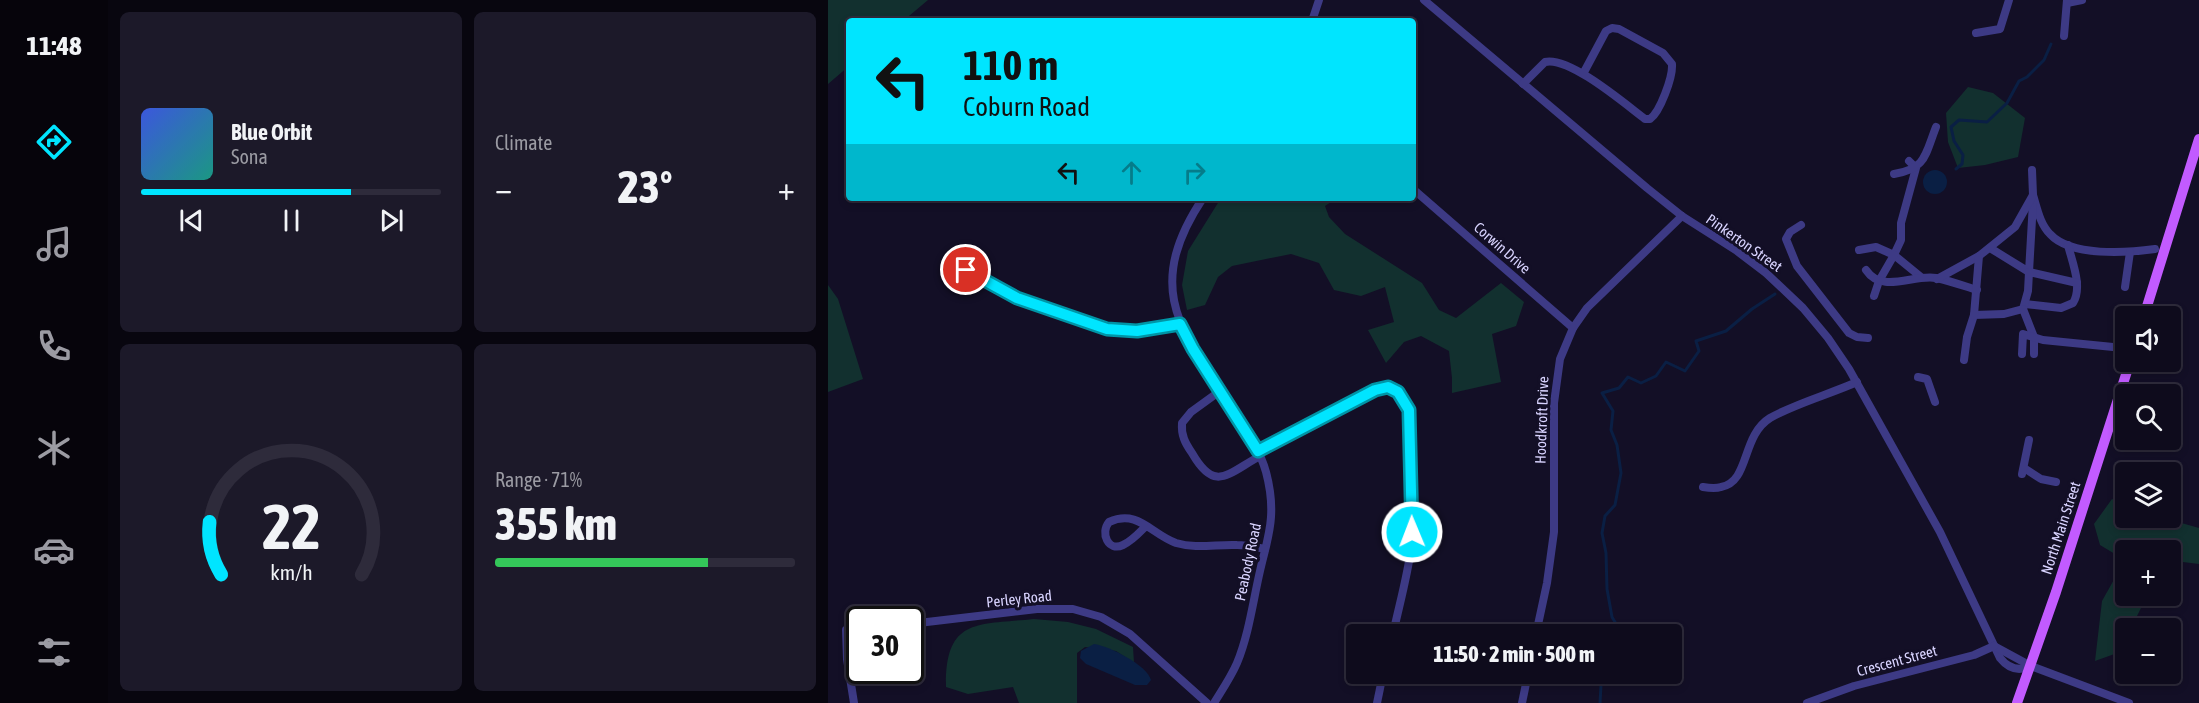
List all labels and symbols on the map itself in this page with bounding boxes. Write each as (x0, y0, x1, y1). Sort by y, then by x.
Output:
street label: Pinkerton Street (1703, 210, 1785, 275)
street label: Corwin Drive (1471, 219, 1534, 277)
pin (940, 244, 991, 295)
street label: Hoodkroft Drive (1531, 376, 1552, 464)
street label: North Main Street (2038, 479, 2084, 576)
position arrow (1380, 500, 1444, 564)
street label: Peabody Road (1231, 521, 1264, 602)
street label: Perley Road (985, 587, 1053, 610)
speed limit sign: 30 (846, 606, 924, 684)
street label: Crescent Street (1855, 642, 1939, 679)

